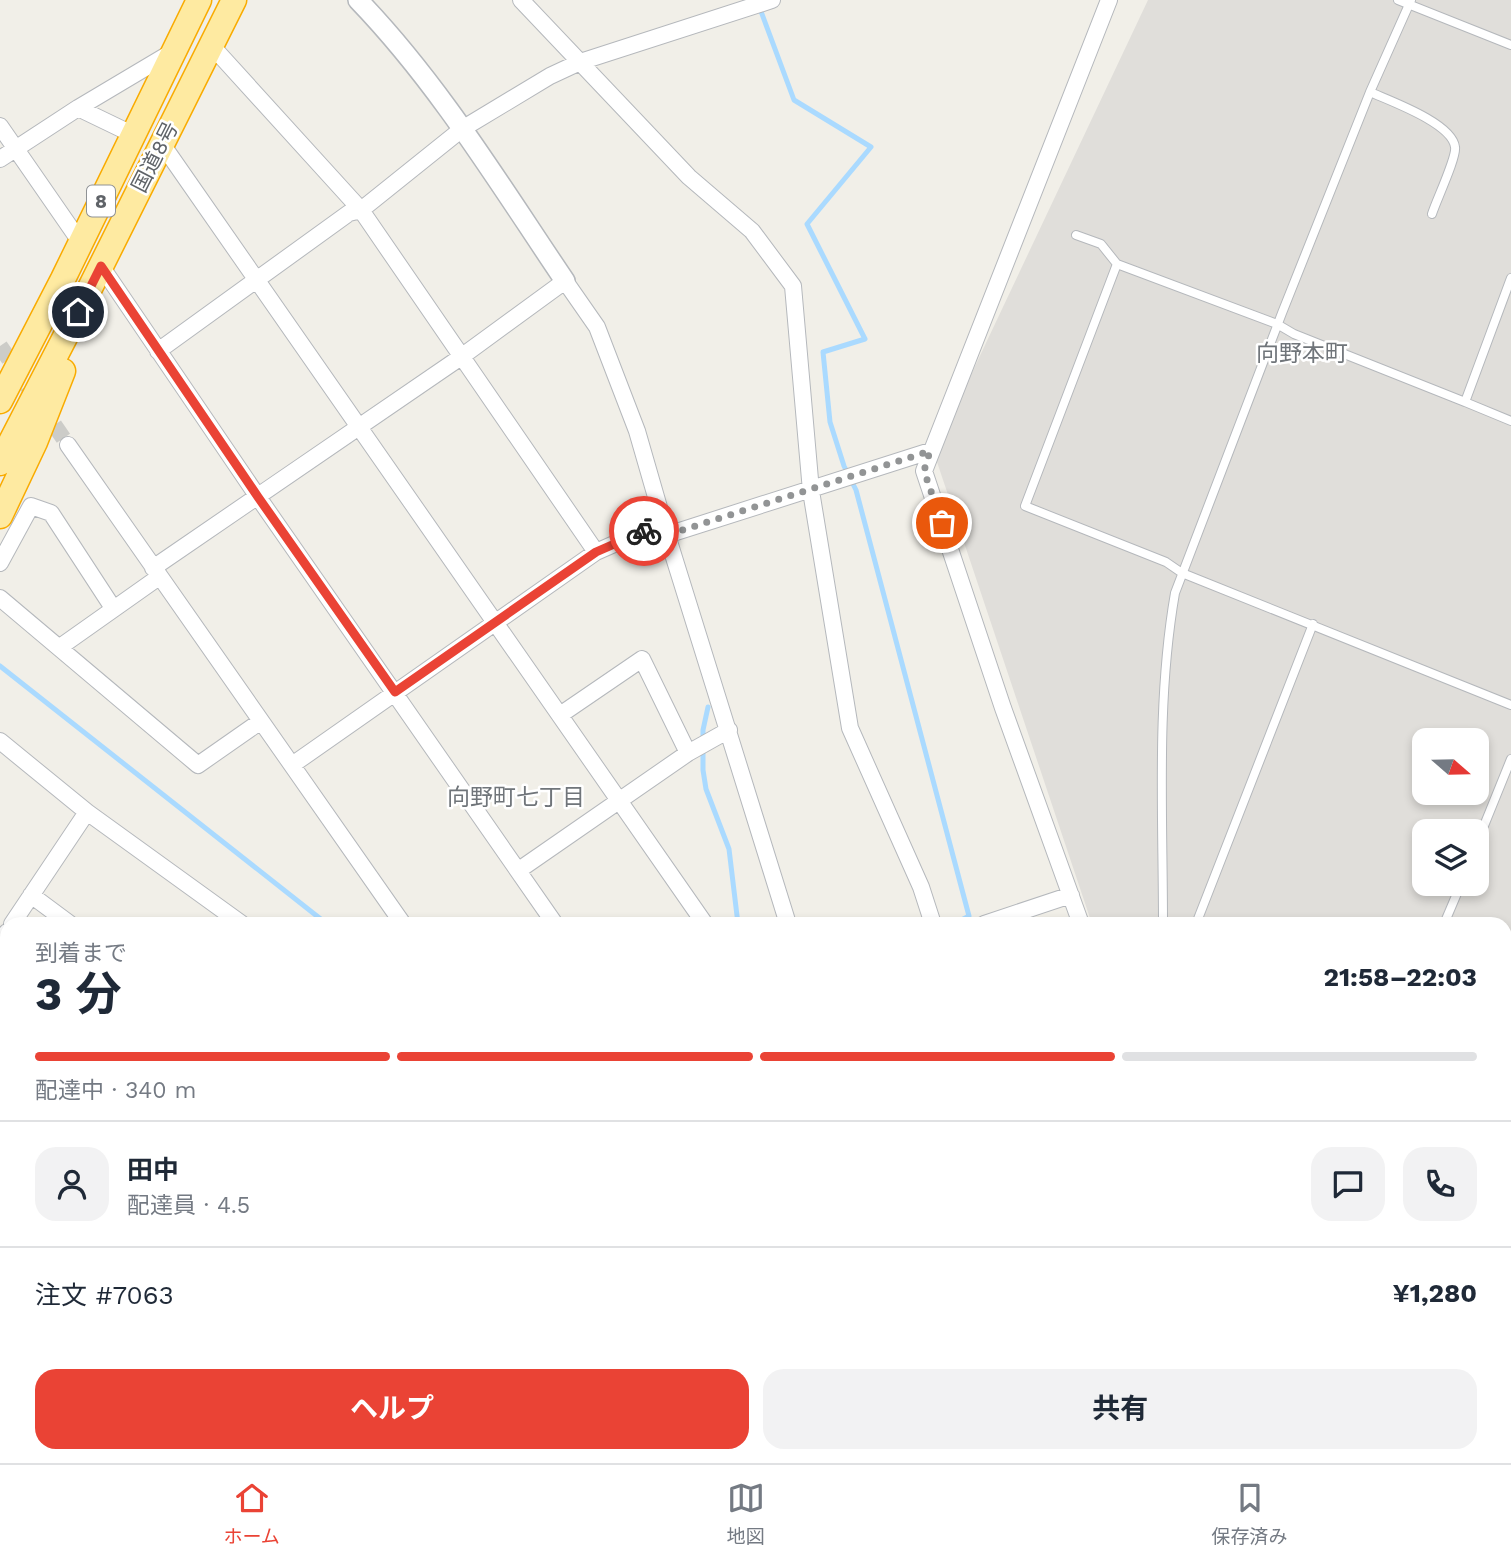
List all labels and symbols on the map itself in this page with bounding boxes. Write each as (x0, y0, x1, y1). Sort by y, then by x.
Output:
street label: 国道8号 (126, 117, 183, 196)
road number: 8 (87, 186, 115, 216)
pin (48, 282, 108, 342)
district label: 向野本町 (1256, 340, 1348, 367)
pin (912, 493, 972, 553)
courier (609, 496, 679, 566)
north arrow (1412, 728, 1489, 805)
district label: 向野町七丁目 (447, 784, 585, 811)

